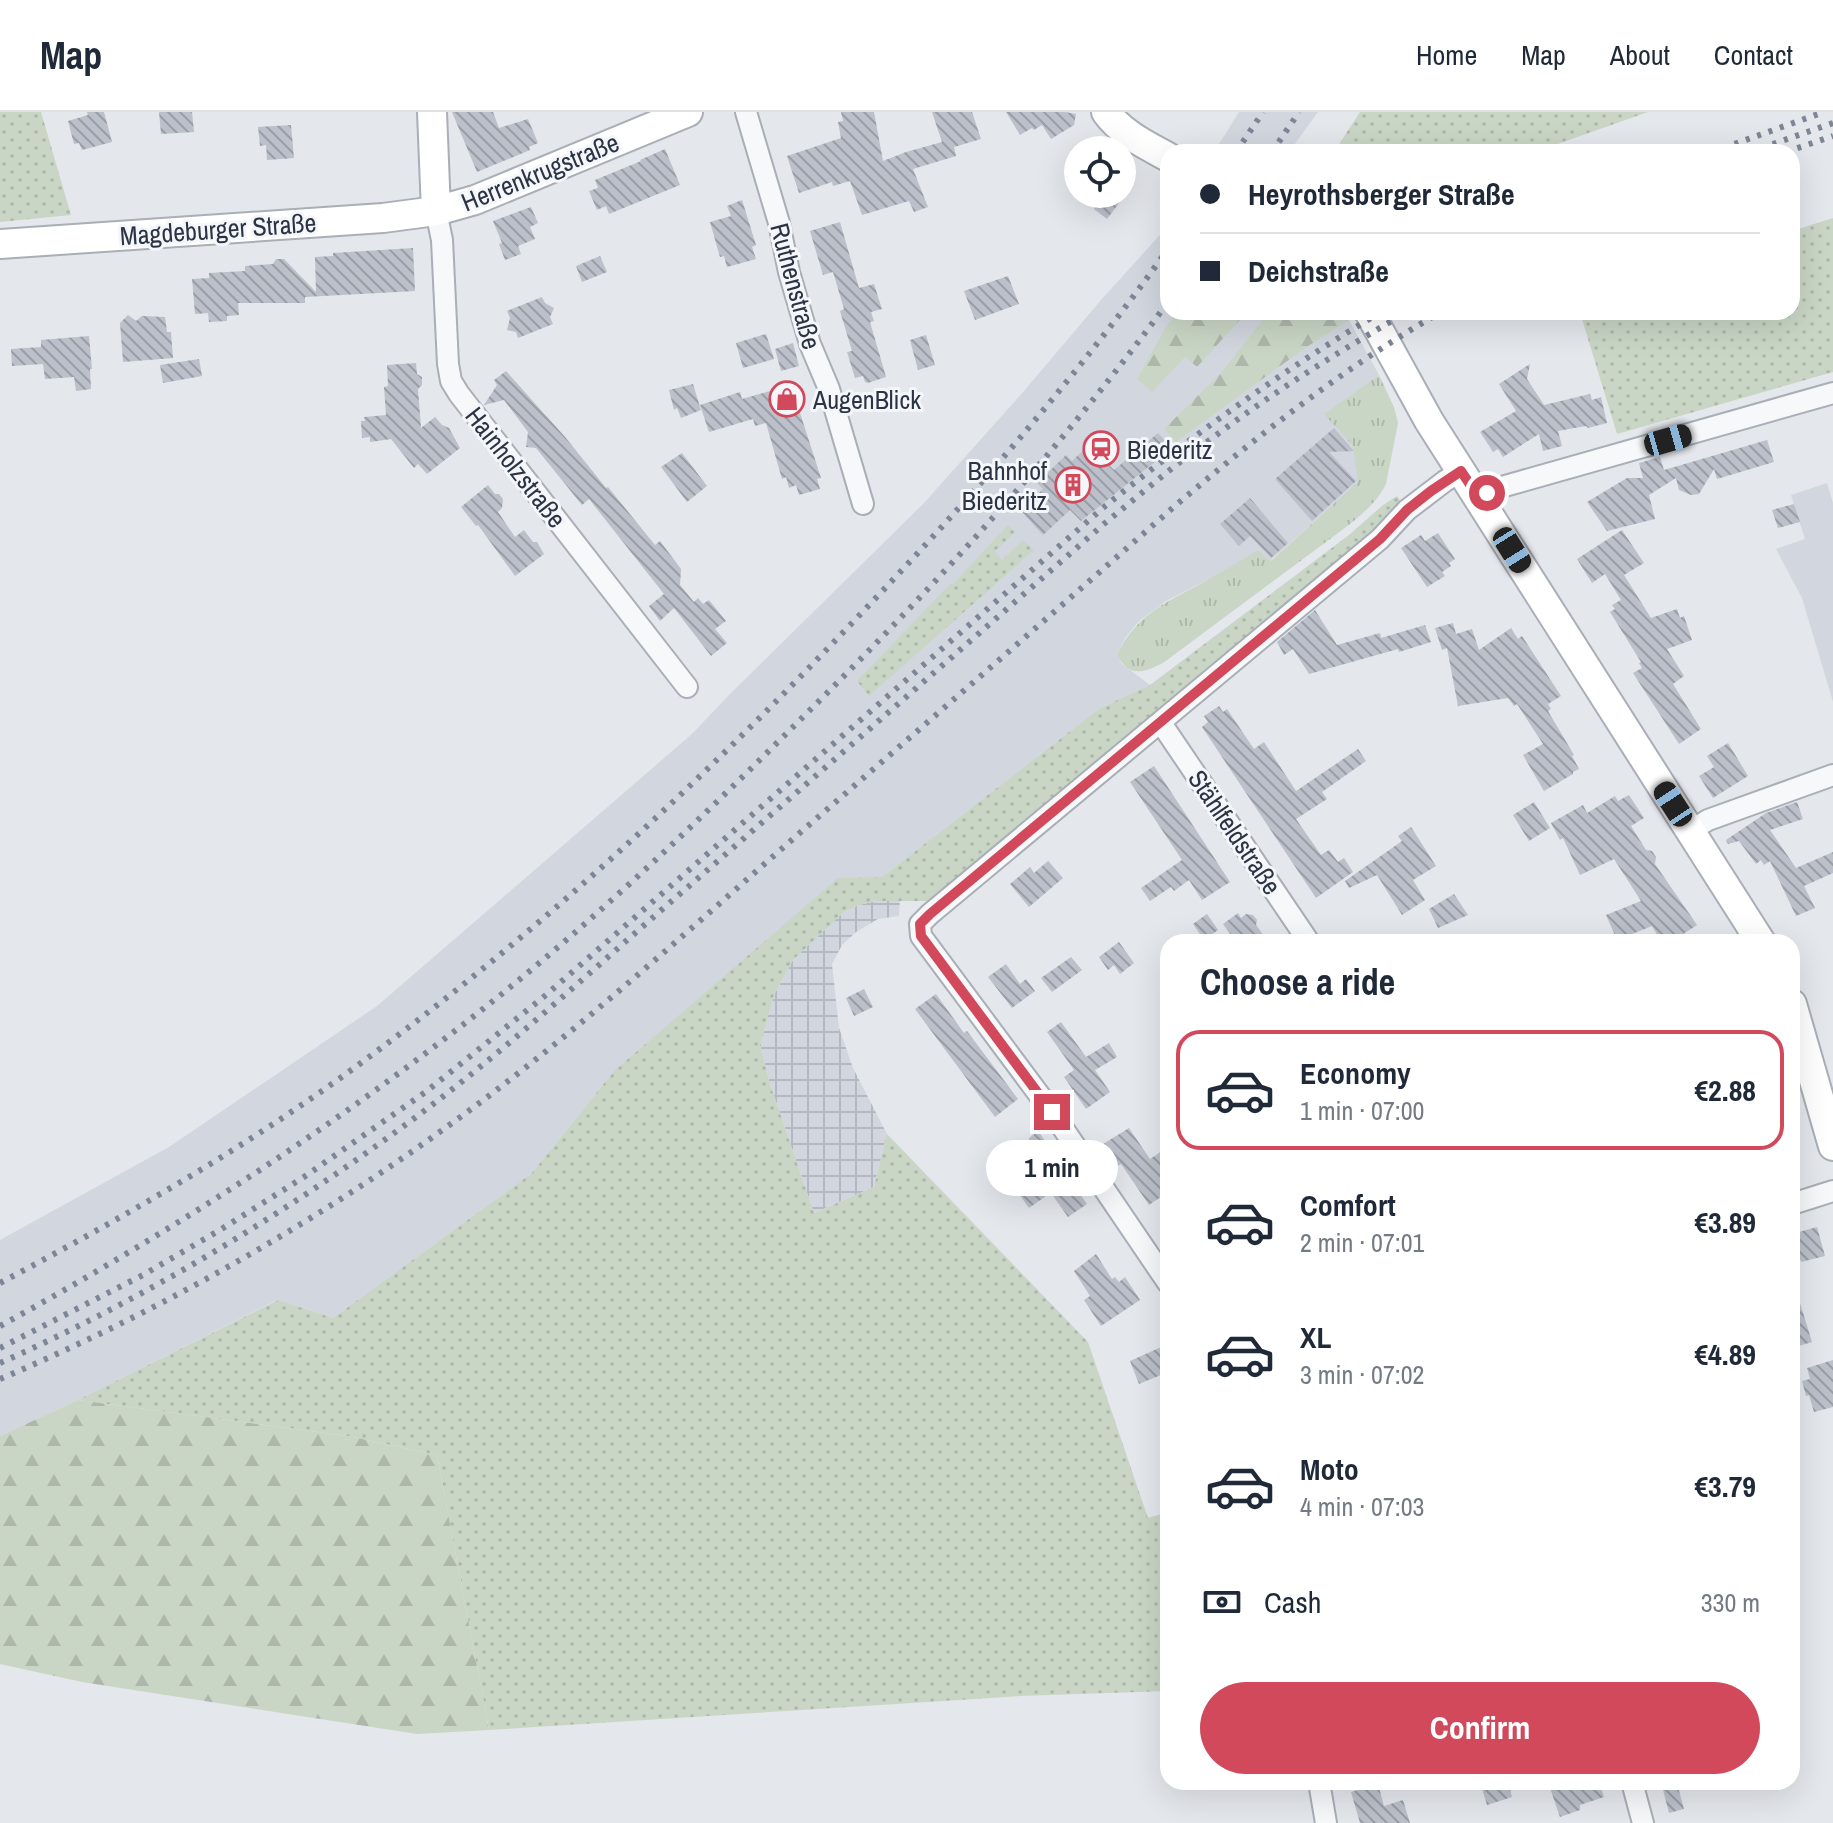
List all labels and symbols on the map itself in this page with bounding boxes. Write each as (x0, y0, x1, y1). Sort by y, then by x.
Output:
street label: Herrenkrugstraße (456, 124, 624, 220)
street label: Magdeburger Straße (119, 205, 317, 253)
street label: Ruthenstraße (762, 219, 830, 353)
shop icon: AugenBlick (768, 380, 806, 418)
place label: AugenBlick (812, 382, 921, 417)
street label: Hainholzstraße (458, 399, 574, 535)
car (1642, 422, 1694, 458)
station icon: Biederitz (1082, 430, 1120, 468)
place label: Biederitz (1127, 432, 1212, 467)
place label: Bahnhof Biederitz (962, 453, 1047, 518)
building icon: Bahnhof Biederitz (1054, 466, 1092, 504)
route start (1469, 475, 1505, 511)
car (1489, 523, 1535, 577)
street label: Stählfeldstraße (1180, 763, 1290, 901)
car (1650, 777, 1696, 831)
route end (1034, 1094, 1070, 1130)
callout: 1 min (986, 1140, 1118, 1196)

